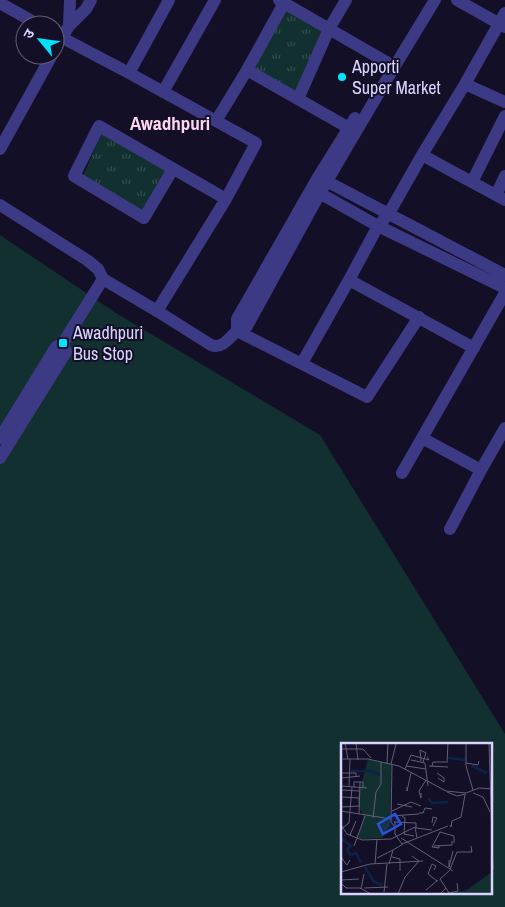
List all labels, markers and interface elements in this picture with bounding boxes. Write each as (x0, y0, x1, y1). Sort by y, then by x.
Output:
north arrow (15, 15, 65, 65)
text: उ (19, 25, 39, 42)
place label: Apporti Super Market (351, 54, 441, 100)
marker: Apporti Super Market (336, 71, 348, 83)
district label: Awadhpuri (130, 110, 210, 136)
place label: Awadhpuri Bus Stop (72, 320, 143, 366)
marker: Awadhpuri Bus Stop (57, 337, 69, 349)
inset map (341, 743, 492, 894)

